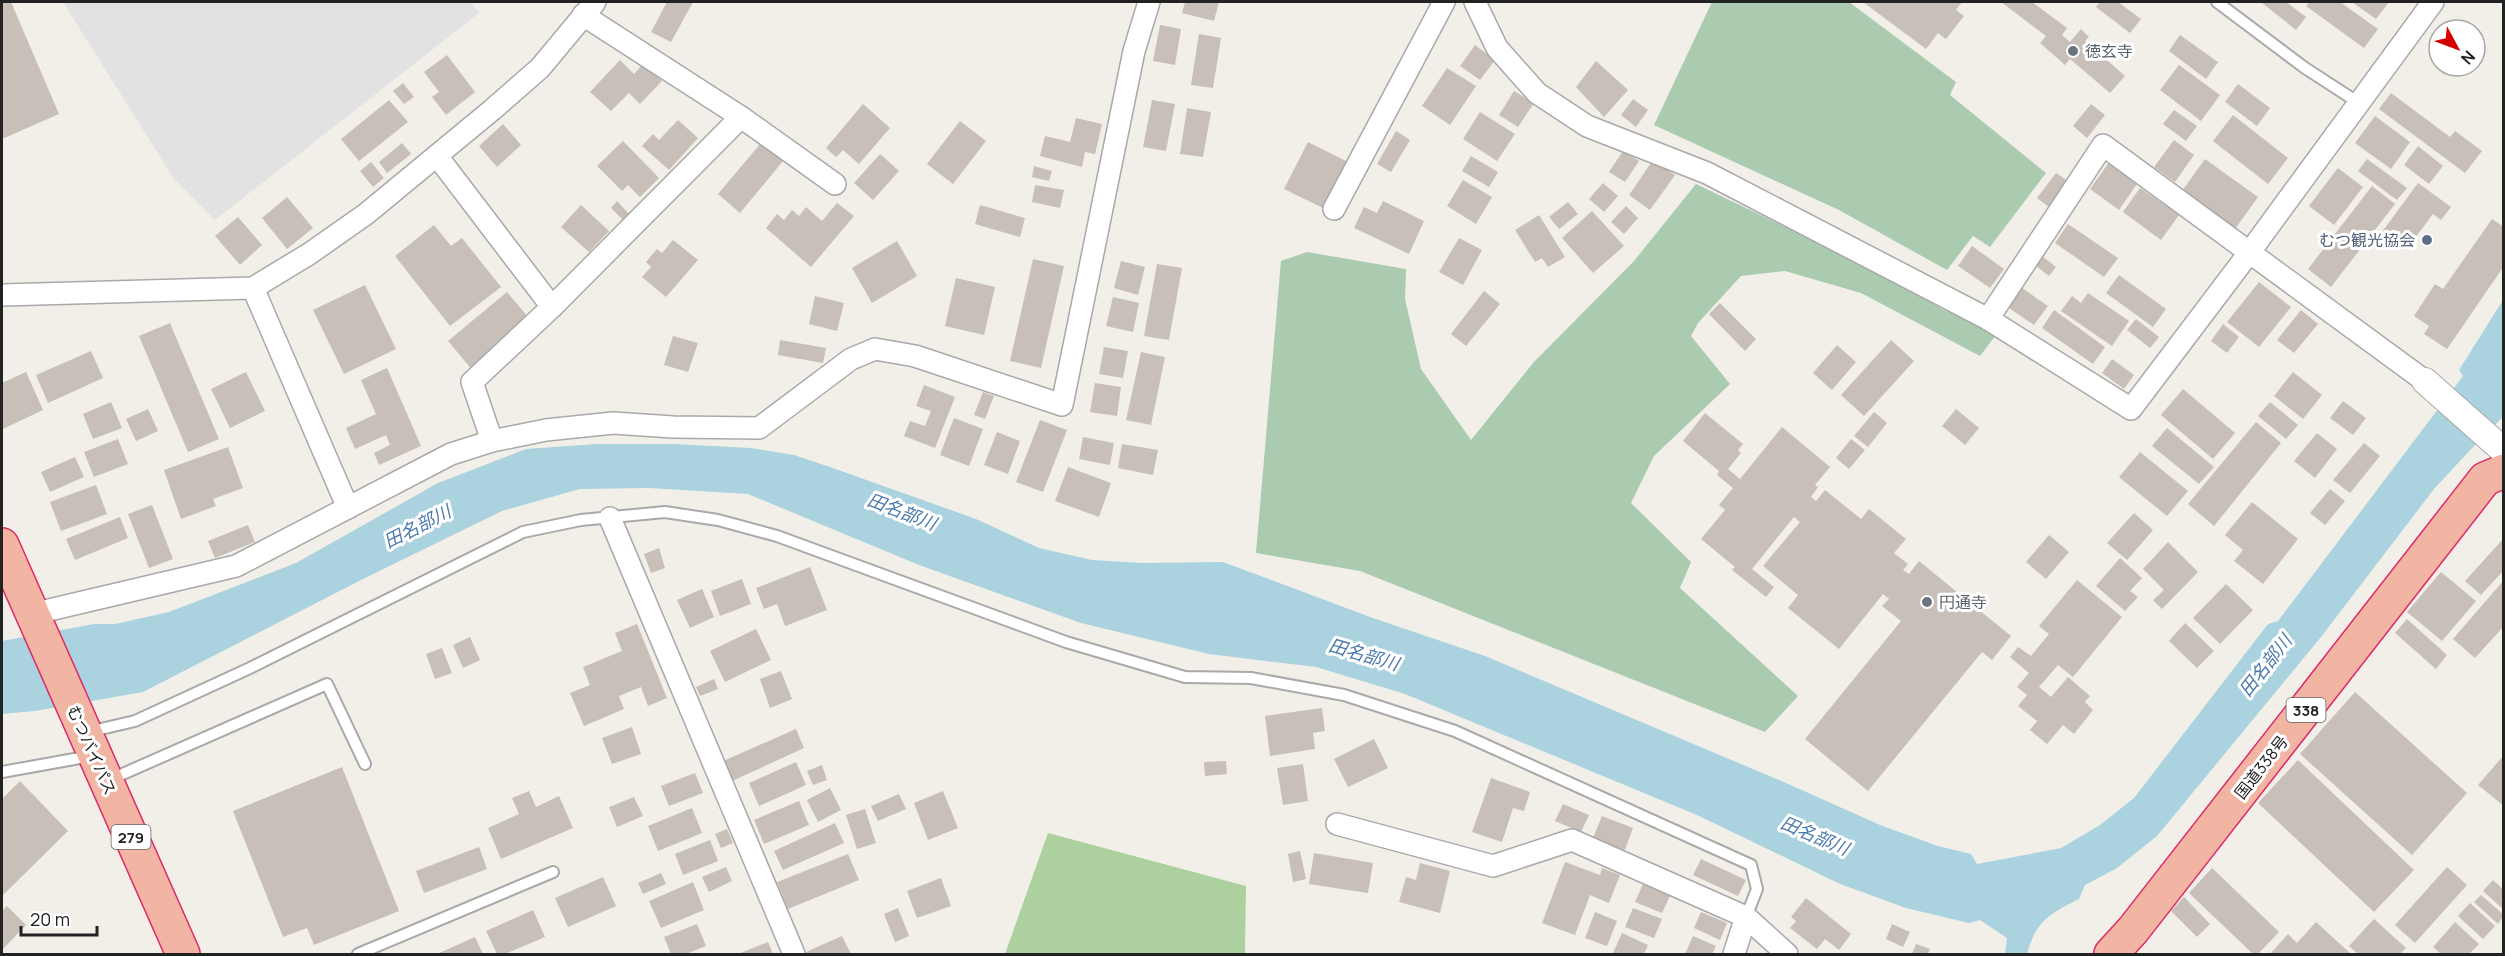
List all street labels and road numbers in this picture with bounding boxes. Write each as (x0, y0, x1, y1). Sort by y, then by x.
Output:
road number: 338 (2286, 698, 2326, 722)
street label: むつバイパス (62, 702, 122, 798)
street label: 国道338号 (2229, 731, 2293, 803)
road number: 279 (112, 825, 150, 849)

